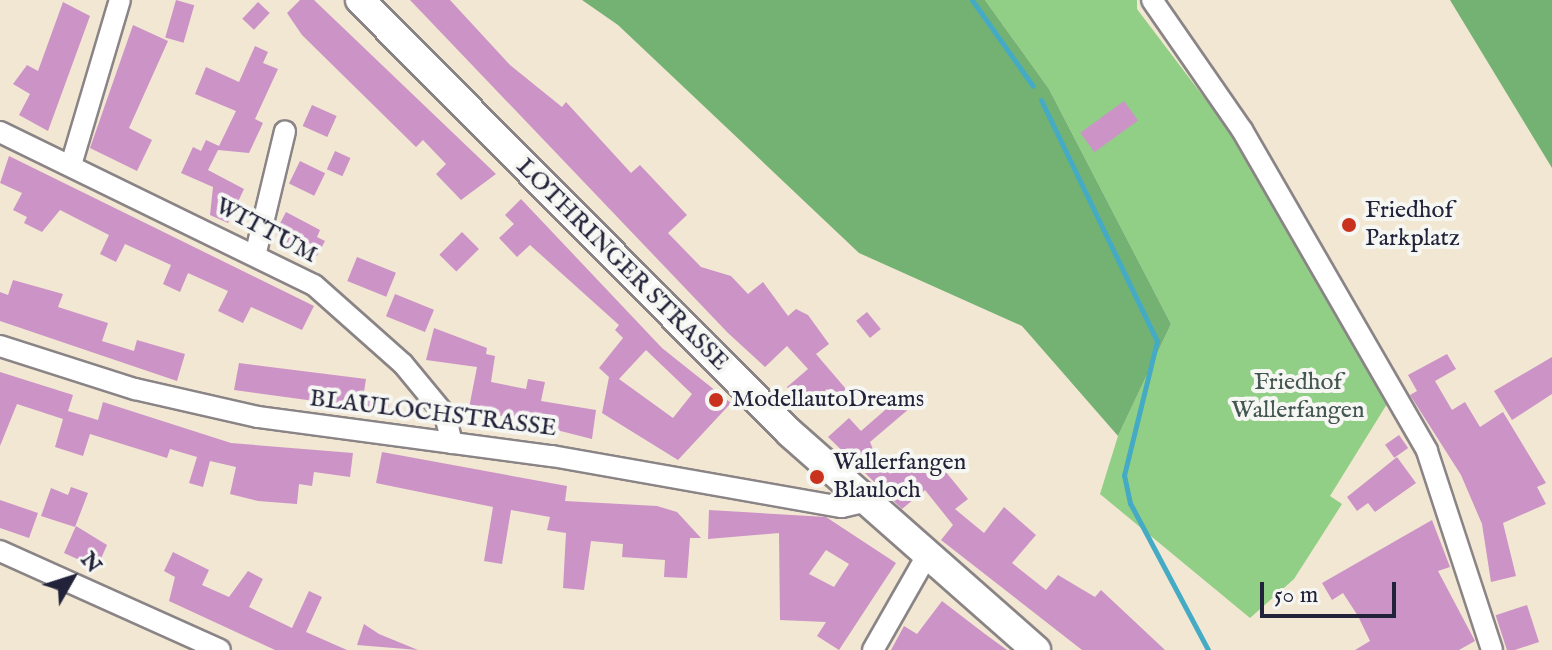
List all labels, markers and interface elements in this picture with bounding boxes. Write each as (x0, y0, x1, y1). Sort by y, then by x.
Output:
street label: LOTHRINGER STRASSE (510, 153, 734, 377)
street label: WITTUM (210, 192, 322, 270)
place label: Friedhof Parkplatz (1365, 197, 1460, 253)
marker: Friedhof Parkplatz (1340, 216, 1358, 234)
park label: Friedhof Wallerfangen (1231, 369, 1365, 425)
street label: BLAULOCHSTRASSE (308, 385, 558, 443)
place label: ModellautoDreams (732, 386, 924, 414)
marker: ModellautoDreams (707, 391, 725, 409)
place label: Wallerfangen Blauloch (833, 449, 966, 505)
marker: Wallerfangen Blauloch (808, 468, 826, 486)
north arrow (32, 538, 112, 618)
text: N (74, 547, 108, 579)
scale bar (1264, 566, 1400, 616)
text: 50 m (1274, 580, 1318, 611)

